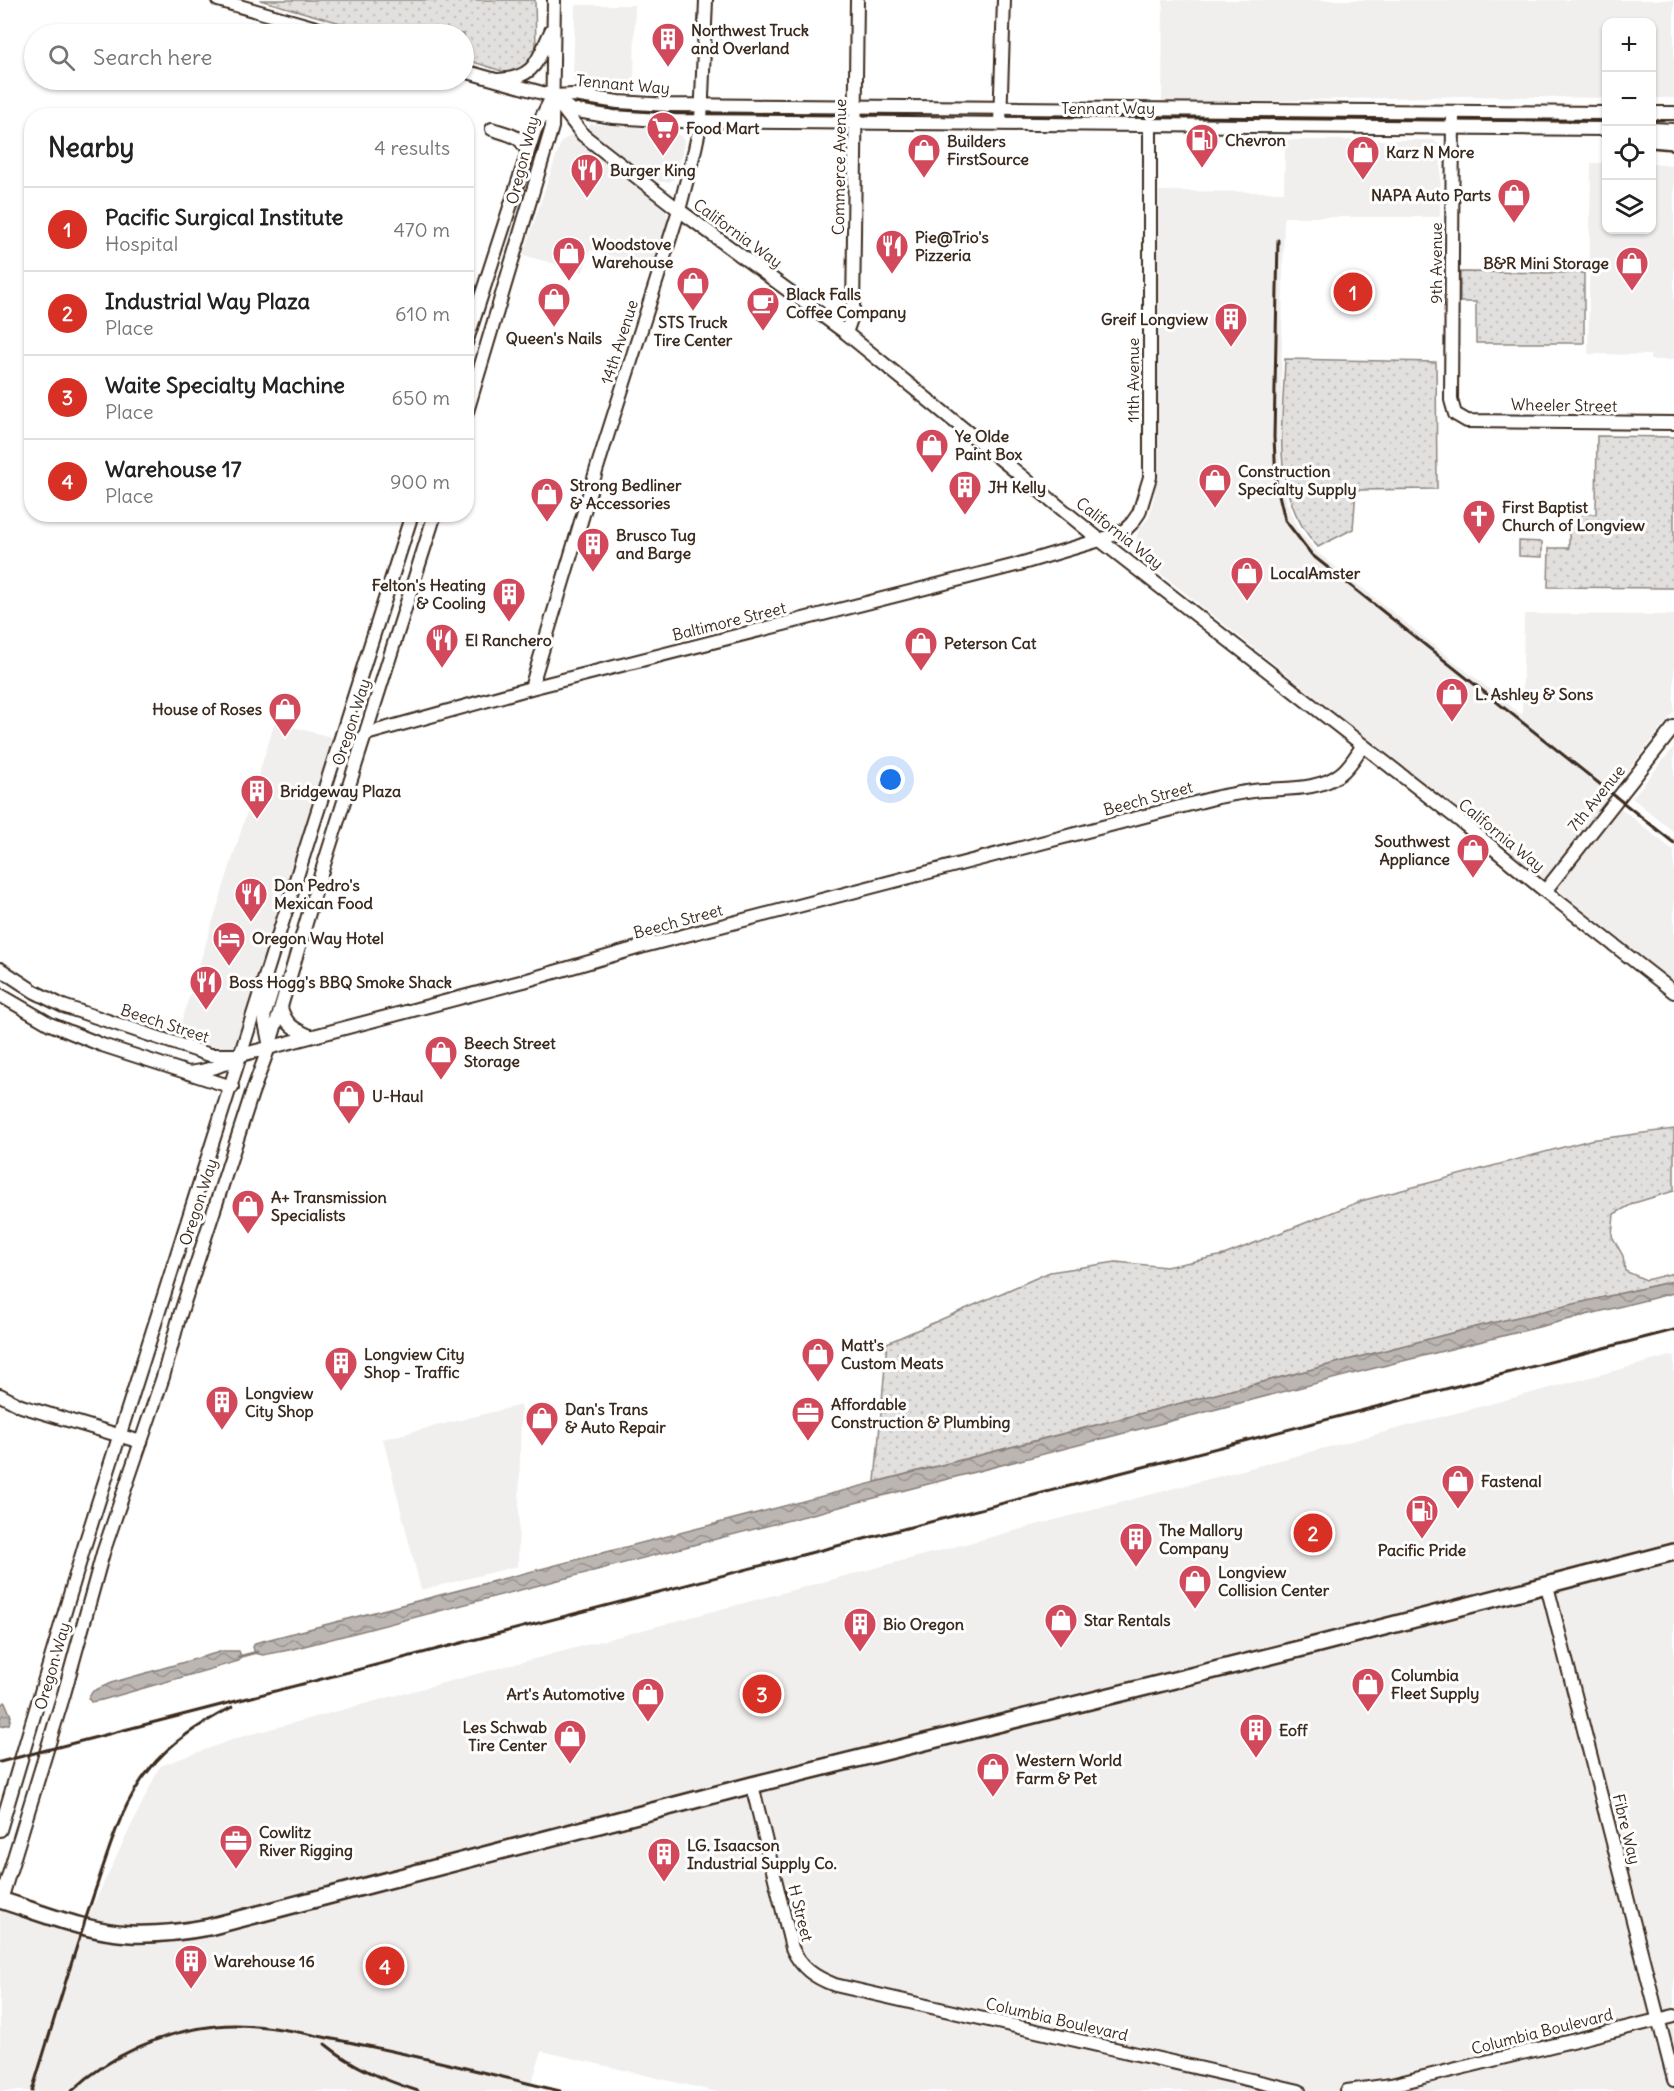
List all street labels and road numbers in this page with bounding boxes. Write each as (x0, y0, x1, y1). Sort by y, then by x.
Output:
street label: Tennant Way (575, 70, 671, 98)
street label: Tennant Way (1061, 98, 1155, 118)
street label: Commerce Avenue (828, 99, 850, 235)
street label: Oregon Way (501, 114, 543, 206)
street label: California Way (690, 194, 786, 272)
street label: 9th Avenue (1426, 222, 1446, 304)
street label: 14th Avenue (596, 297, 642, 387)
street label: 11th Avenue (1123, 338, 1143, 422)
street label: Wheeler Street (1511, 394, 1618, 416)
street label: California Way (1072, 493, 1168, 573)
street label: Baltimore Street (670, 597, 788, 645)
street label: Oregon Way (328, 676, 374, 768)
street label: 7th Avenue (1563, 761, 1629, 835)
street label: Beech Street (1101, 776, 1195, 820)
street label: California Way (1455, 794, 1549, 876)
street label: Beech Street (631, 899, 725, 943)
street label: Beech Street (118, 999, 212, 1047)
street label: Oregon Way (175, 1156, 221, 1248)
street label: Oregon Way (30, 1620, 74, 1712)
street label: Fibre Way (1609, 1792, 1645, 1866)
street label: H Street (784, 1882, 818, 1944)
street label: Columbia Boulevard (984, 1993, 1130, 2045)
street label: Columbia Boulevard (1469, 2004, 1615, 2058)

